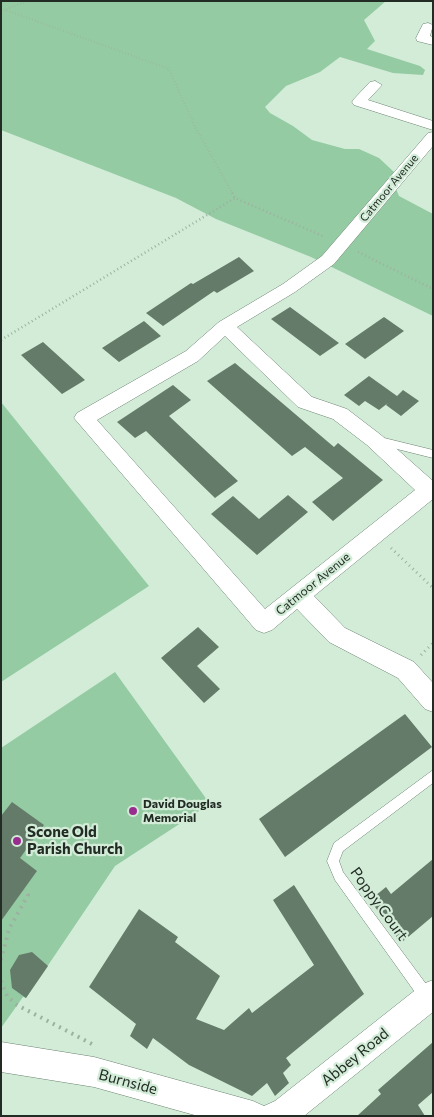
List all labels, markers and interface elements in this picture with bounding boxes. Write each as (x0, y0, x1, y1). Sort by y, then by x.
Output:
street label: Catmoor Avenue (357, 152, 421, 224)
street label: Catmoor Avenue (273, 550, 353, 618)
place label: David Douglas Memorial (143, 797, 222, 825)
marker: David Douglas Memorial (127, 805, 139, 817)
place label: Scone Old Parish Church (27, 823, 123, 858)
marker: Scone Old Parish Church (11, 835, 23, 847)
street label: Poppy Court (346, 864, 412, 944)
street label: Abbey Road (318, 1024, 392, 1090)
street label: Burnside (97, 1066, 159, 1098)

